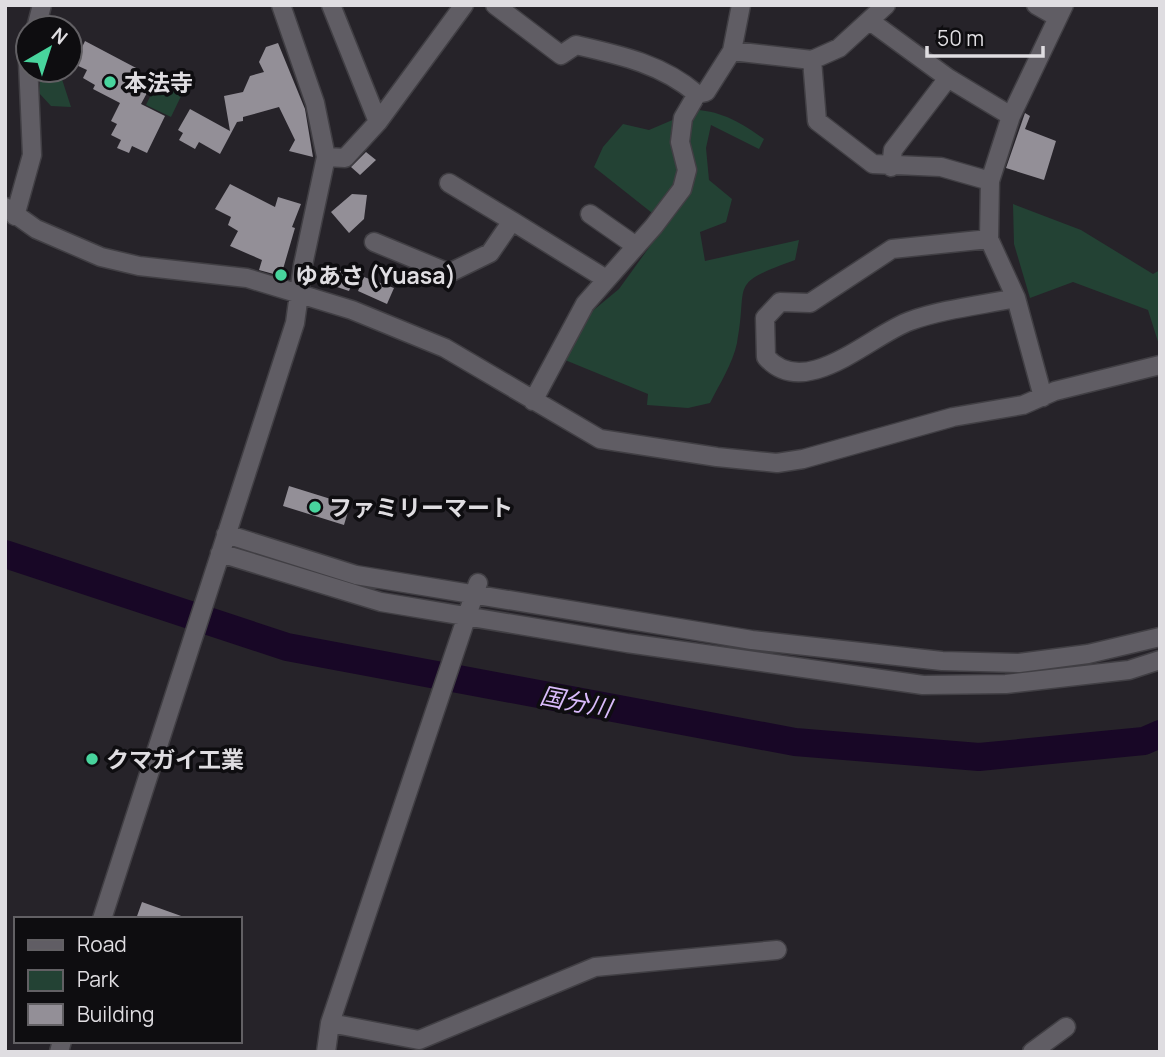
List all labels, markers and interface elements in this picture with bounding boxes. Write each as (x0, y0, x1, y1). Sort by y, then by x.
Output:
north arrow (14, 14, 84, 84)
scale bar (927, 14, 1042, 58)
text: N (46, 21, 73, 50)
text: 50 m (937, 24, 984, 52)
place label: 本法寺 (124, 66, 193, 98)
marker: 本法寺 (102, 74, 118, 90)
place label: ゆあさ (Yuasa) (295, 259, 456, 291)
marker: ゆあさ (Yuasa) (273, 267, 289, 283)
place label: ファミリーマート (329, 491, 513, 523)
marker: ファミリーマート (307, 499, 323, 515)
water label: 国分川 (538, 678, 617, 725)
place label: クマガイ工業 (106, 743, 244, 775)
marker: クマガイ工業 (84, 751, 100, 767)
legend (14, 917, 242, 1043)
text: Road (77, 930, 127, 958)
text: Park (77, 965, 119, 993)
text: Building (77, 1000, 154, 1028)

